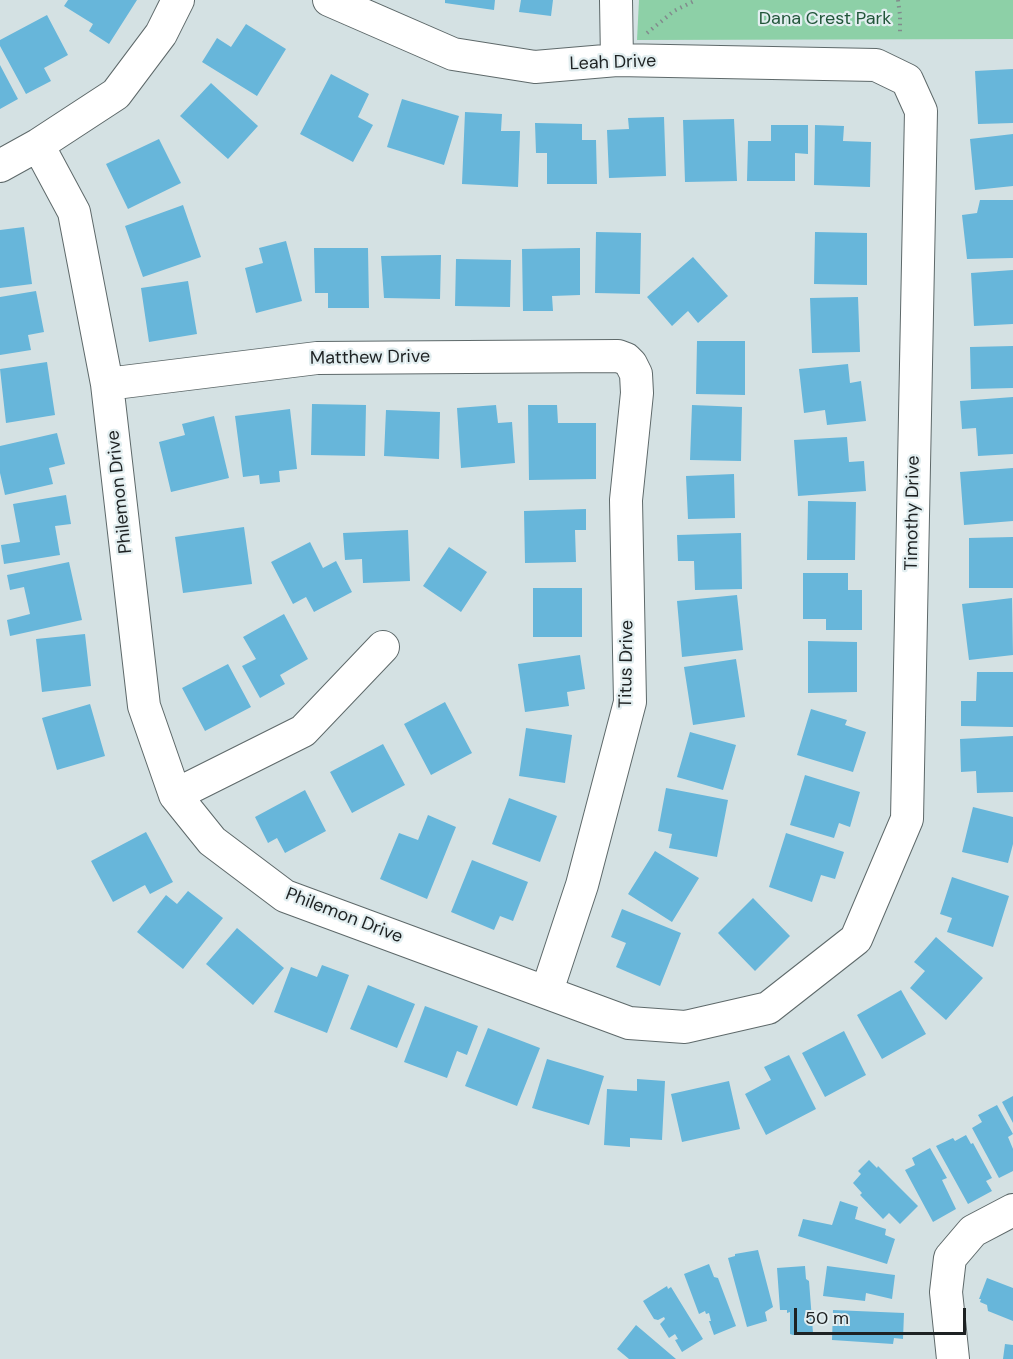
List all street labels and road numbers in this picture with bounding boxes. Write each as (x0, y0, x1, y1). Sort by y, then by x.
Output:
street label: Leah Drive (569, 51, 657, 75)
street label: Matthew Drive (310, 346, 430, 370)
street label: Philemon Drive (103, 429, 137, 555)
street label: Timothy Drive (901, 455, 925, 571)
street label: Titus Drive (615, 620, 639, 708)
street label: Philemon Drive (282, 884, 406, 948)

